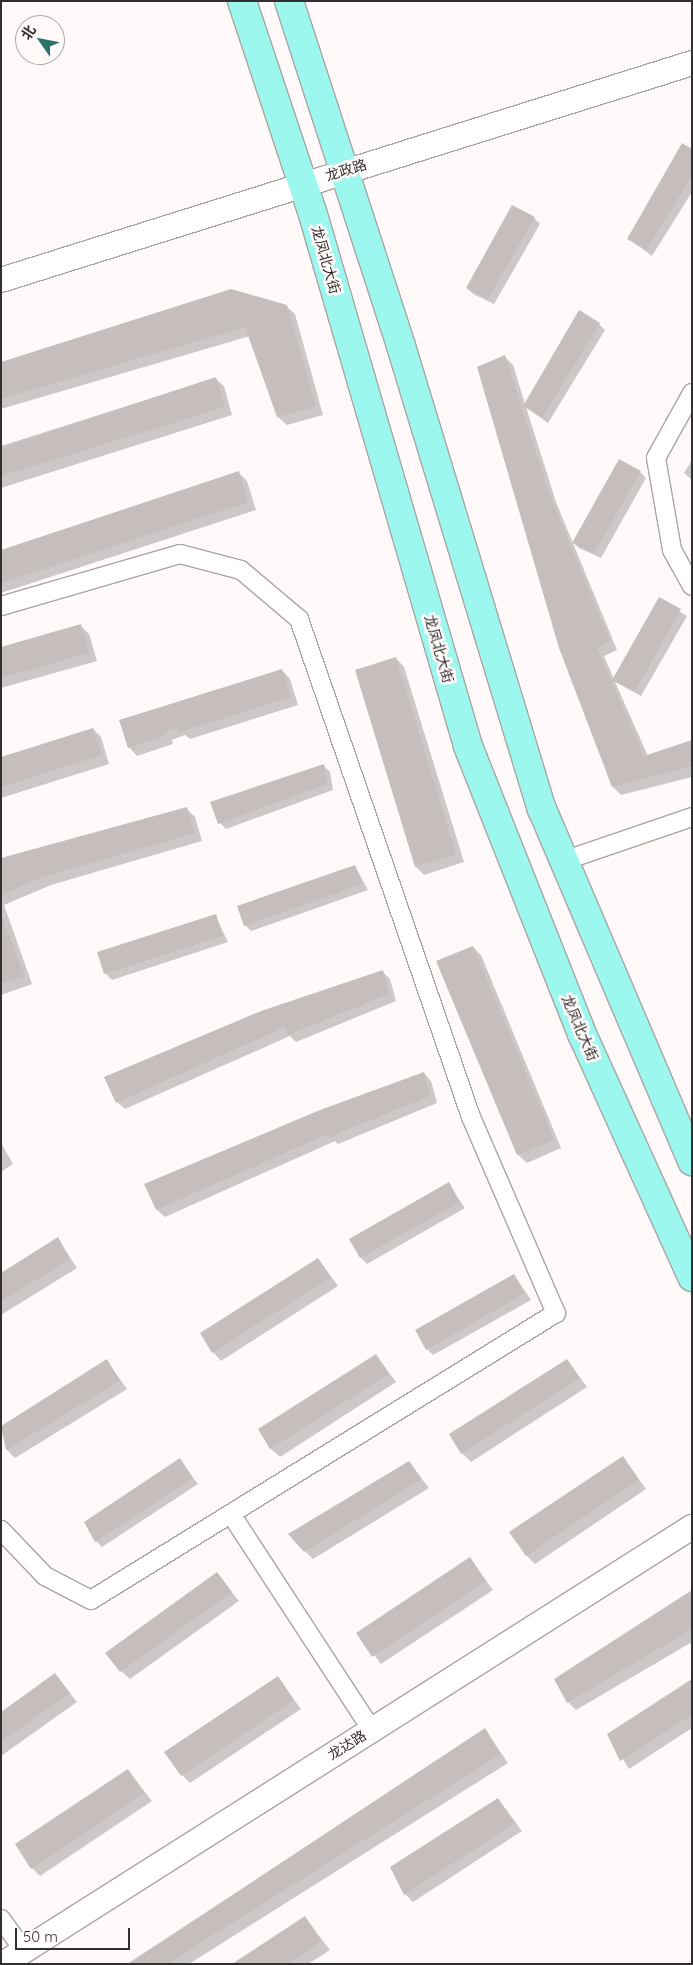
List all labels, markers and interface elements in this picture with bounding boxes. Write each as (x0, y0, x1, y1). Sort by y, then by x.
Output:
north arrow (15, 15, 65, 65)
text: 北 (17, 22, 40, 43)
street label: 龙政路 (323, 156, 369, 184)
street label: 龙凤北大街 (308, 224, 344, 296)
street label: 龙凤北大街 (421, 613, 457, 685)
street label: 龙凤北大街 (559, 993, 601, 1063)
street label: 龙达路 (325, 1727, 369, 1763)
scale bar (18, 1918, 132, 1950)
text: 50 m (23, 1927, 58, 1946)

